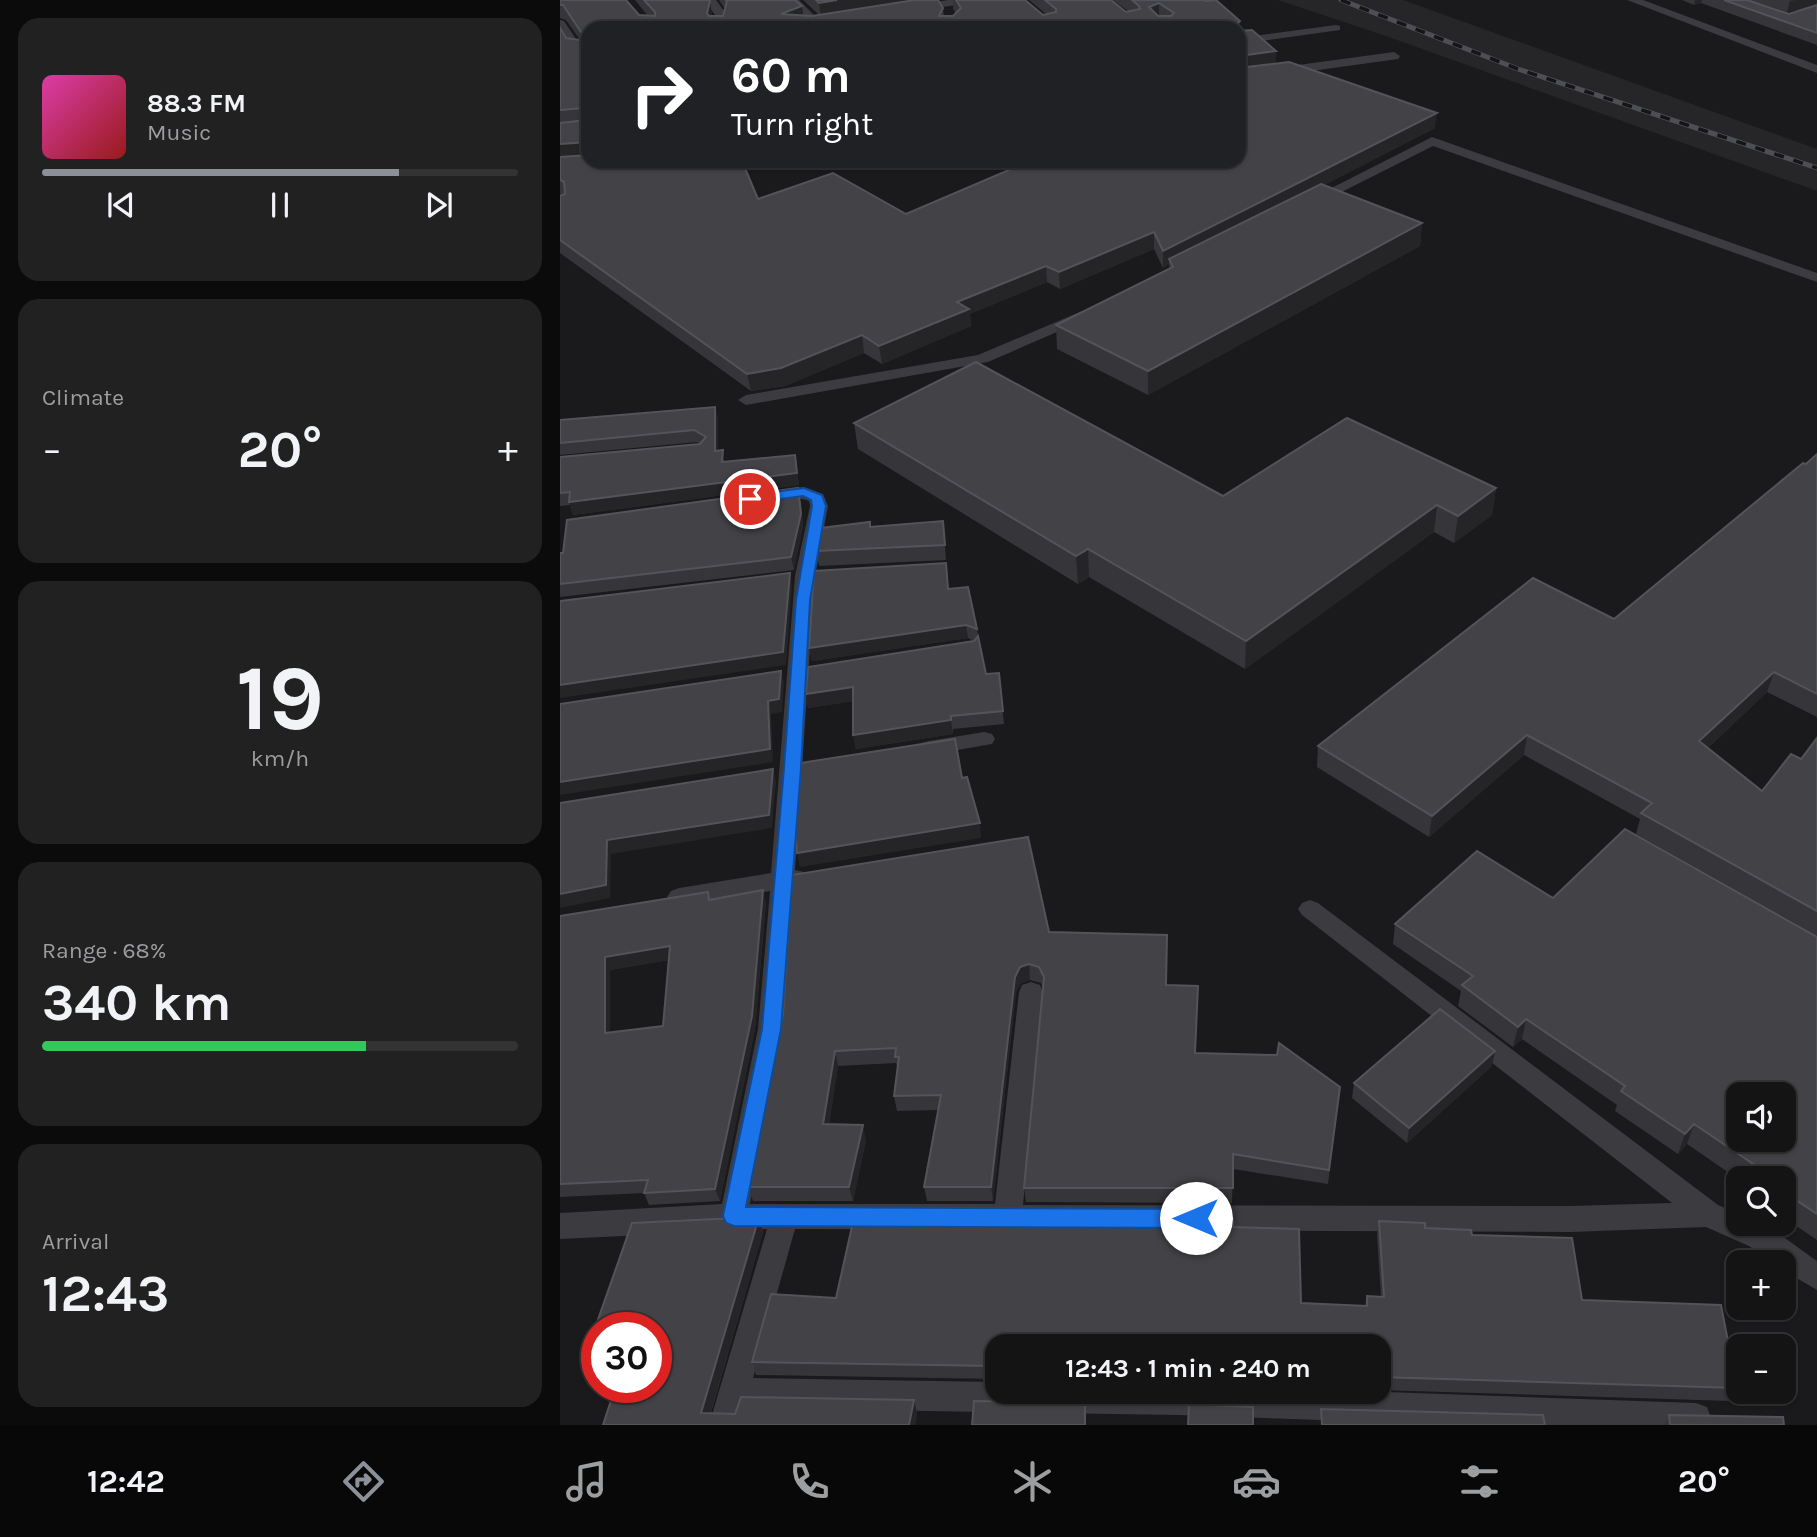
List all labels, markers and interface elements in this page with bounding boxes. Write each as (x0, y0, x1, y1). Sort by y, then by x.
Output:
text: 60 m (731, 47, 851, 104)
icon: right (616, 49, 707, 140)
text: 88.3 FM (147, 88, 246, 119)
text: Turn right (731, 106, 873, 143)
text: Music (147, 119, 211, 146)
icon: previous (102, 186, 140, 224)
icon: pause (261, 186, 299, 224)
icon: next (420, 186, 458, 224)
text: Climate (42, 384, 124, 411)
text: 20° (238, 419, 322, 480)
text: − (42, 427, 62, 472)
text: + (498, 427, 518, 472)
pin (720, 469, 780, 529)
icon: arrive (731, 480, 769, 518)
text: 19 (236, 646, 324, 752)
text: km/h (251, 745, 309, 772)
text: Range · 68% (42, 937, 166, 964)
text: 340 km (42, 972, 231, 1033)
map controls (1726, 1082, 1796, 1404)
button: sound (1726, 1082, 1796, 1152)
button: search (1726, 1166, 1796, 1236)
position arrow (1159, 1181, 1233, 1255)
text: Arrival (42, 1228, 109, 1255)
button: + (1726, 1250, 1796, 1320)
text: 12:43 (42, 1263, 169, 1324)
speed limit sign: 30 (581, 1312, 672, 1403)
button: − (1726, 1334, 1796, 1404)
text: 12:43 · 1 min · 240 m (1065, 1353, 1311, 1384)
icon: directions (339, 1457, 388, 1506)
icon: music (562, 1457, 611, 1506)
icon: phone (785, 1457, 834, 1506)
icon: climate (1008, 1457, 1057, 1506)
icon: car (1232, 1457, 1281, 1506)
icon: filters (1455, 1457, 1504, 1506)
text: 12:42 (87, 1463, 165, 1500)
text: 20° (1678, 1463, 1730, 1500)

